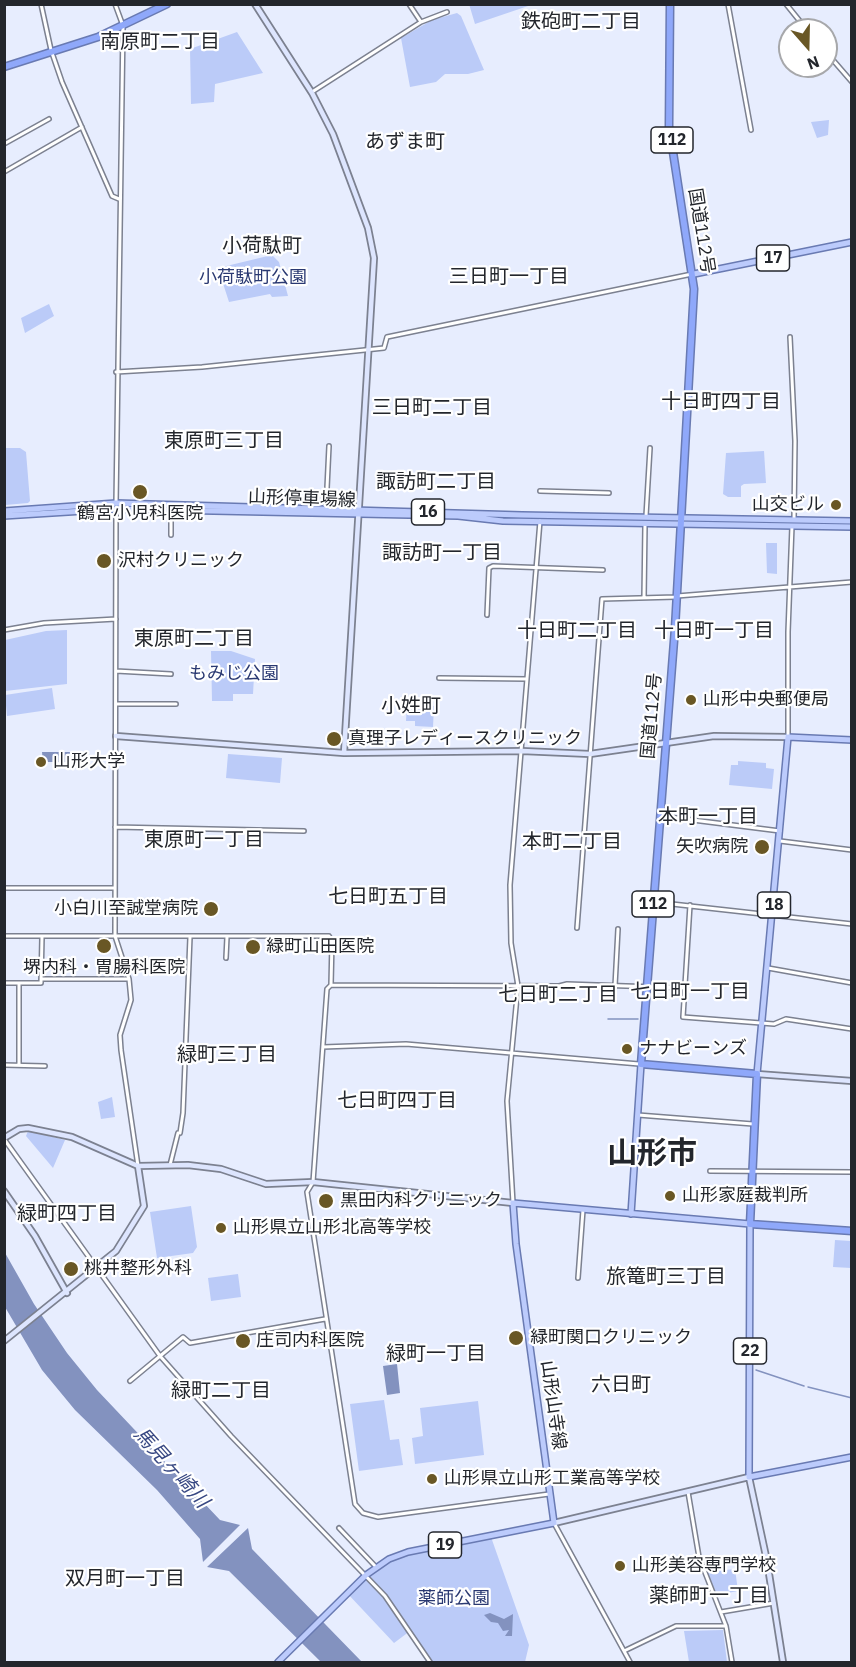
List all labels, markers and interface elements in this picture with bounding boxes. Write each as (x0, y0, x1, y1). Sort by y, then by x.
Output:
district label: 鉄砲町二丁目 (521, 10, 641, 34)
north arrow (778, 18, 838, 78)
district label: 南原町二丁目 (100, 30, 220, 54)
text: N (805, 52, 822, 74)
road number: 112 (651, 127, 693, 153)
district label: あずま町 (365, 130, 445, 154)
street label: 国道112号 (684, 187, 718, 275)
district label: 小荷駄町 (222, 234, 302, 258)
road number: 17 (756, 245, 790, 271)
district label: 三日町一丁目 (449, 265, 569, 289)
park label: 小荷駄町公園 (199, 267, 307, 289)
district label: 十日町四丁目 (661, 390, 781, 414)
district label: 三日町二丁目 (372, 396, 492, 420)
district label: 東原町三丁目 (164, 429, 284, 453)
district label: 諏訪町二丁目 (376, 470, 496, 494)
marker: 鶴宮小児科医院 (131, 483, 149, 501)
street label: 山形停車場線 (248, 486, 356, 512)
place label: 山交ビル (752, 494, 824, 516)
marker: 山交ビル (829, 498, 843, 512)
road number: 16 (412, 499, 444, 525)
place label: 鶴宮小児科医院 (77, 503, 203, 525)
district label: 諏訪町一丁目 (382, 541, 502, 565)
place label: 沢村クリニック (118, 550, 244, 572)
marker: 沢村クリニック (95, 552, 113, 570)
district label: 十日町二丁目 (517, 619, 637, 643)
district label: 十日町一丁目 (654, 619, 774, 643)
district label: 東原町二丁目 (134, 627, 254, 651)
park label: もみじ公園 (189, 663, 279, 685)
street label: 国道112号 (637, 672, 667, 760)
place label: 山形中央郵便局 (703, 689, 829, 711)
marker: 山形中央郵便局 (684, 693, 698, 707)
district label: 小姓町 (381, 694, 441, 718)
place label: 真理子レディースクリニック (348, 728, 582, 750)
marker: 真理子レディースクリニック (325, 730, 343, 748)
place label: 山形大学 (53, 751, 125, 773)
marker: 山形大学 (34, 755, 48, 769)
district label: 本町一丁目 (658, 805, 758, 829)
district label: 東原町一丁目 (144, 828, 264, 852)
district label: 本町二丁目 (522, 830, 622, 854)
place label: 矢吹病院 (676, 836, 748, 858)
marker: 矢吹病院 (753, 838, 771, 856)
district label: 七日町五丁目 (328, 885, 448, 909)
road number: 112 (632, 891, 674, 917)
road number: 18 (758, 892, 790, 918)
place label: 小白川至誠堂病院 (54, 898, 198, 920)
marker: 小白川至誠堂病院 (202, 900, 220, 918)
place label: 緑町山田医院 (266, 936, 374, 958)
marker: 堺内科・胃腸科医院 (95, 937, 113, 955)
marker: 緑町山田医院 (244, 938, 262, 956)
place label: 堺内科・胃腸科医院 (23, 957, 185, 979)
district label: 七日町一丁目 (630, 980, 750, 1004)
district label: 七日町二丁目 (498, 983, 618, 1007)
place label: ナナビーンズ (639, 1038, 747, 1060)
marker: ナナビーンズ (620, 1042, 634, 1056)
district label: 緑町三丁目 (177, 1043, 277, 1067)
district label: 七日町四丁目 (337, 1089, 457, 1113)
district label: 山形市 (607, 1136, 697, 1172)
place label: 山形家庭裁判所 (682, 1185, 808, 1207)
marker: 山形家庭裁判所 (663, 1189, 677, 1203)
place label: 黒田内科クリニック (340, 1190, 502, 1212)
marker: 黒田内科クリニック (317, 1192, 335, 1210)
district label: 緑町四丁目 (17, 1202, 117, 1226)
place label: 山形県立山形北高等学校 (233, 1217, 431, 1239)
marker: 山形県立山形北高等学校 (214, 1221, 228, 1235)
place label: 桃井整形外科 (84, 1258, 192, 1280)
marker: 桃井整形外科 (62, 1260, 80, 1278)
district label: 旅篭町三丁目 (606, 1265, 726, 1289)
place label: 緑町関口クリニック (530, 1327, 692, 1349)
marker: 緑町関口クリニック (507, 1329, 525, 1347)
place label: 庄司内科医院 (256, 1330, 364, 1352)
marker: 庄司内科医院 (234, 1332, 252, 1350)
road number: 22 (734, 1338, 766, 1364)
district label: 緑町一丁目 (386, 1342, 486, 1366)
street label: 山形山寺線 (536, 1359, 570, 1451)
district label: 六日町 (591, 1373, 651, 1397)
district label: 緑町二丁目 (171, 1379, 271, 1403)
water label: 馬見ヶ崎川 (129, 1423, 213, 1513)
place label: 山形県立山形工業高等学校 (444, 1468, 660, 1490)
marker: 山形県立山形工業高等学校 (425, 1472, 439, 1486)
road number: 19 (428, 1532, 462, 1558)
place label: 山形美容専門学校 (632, 1555, 776, 1577)
marker: 山形美容専門学校 (613, 1559, 627, 1573)
district label: 双月町一丁目 (65, 1567, 185, 1591)
district label: 薬師町一丁目 (649, 1584, 769, 1608)
park label: 薬師公園 (418, 1588, 490, 1610)

